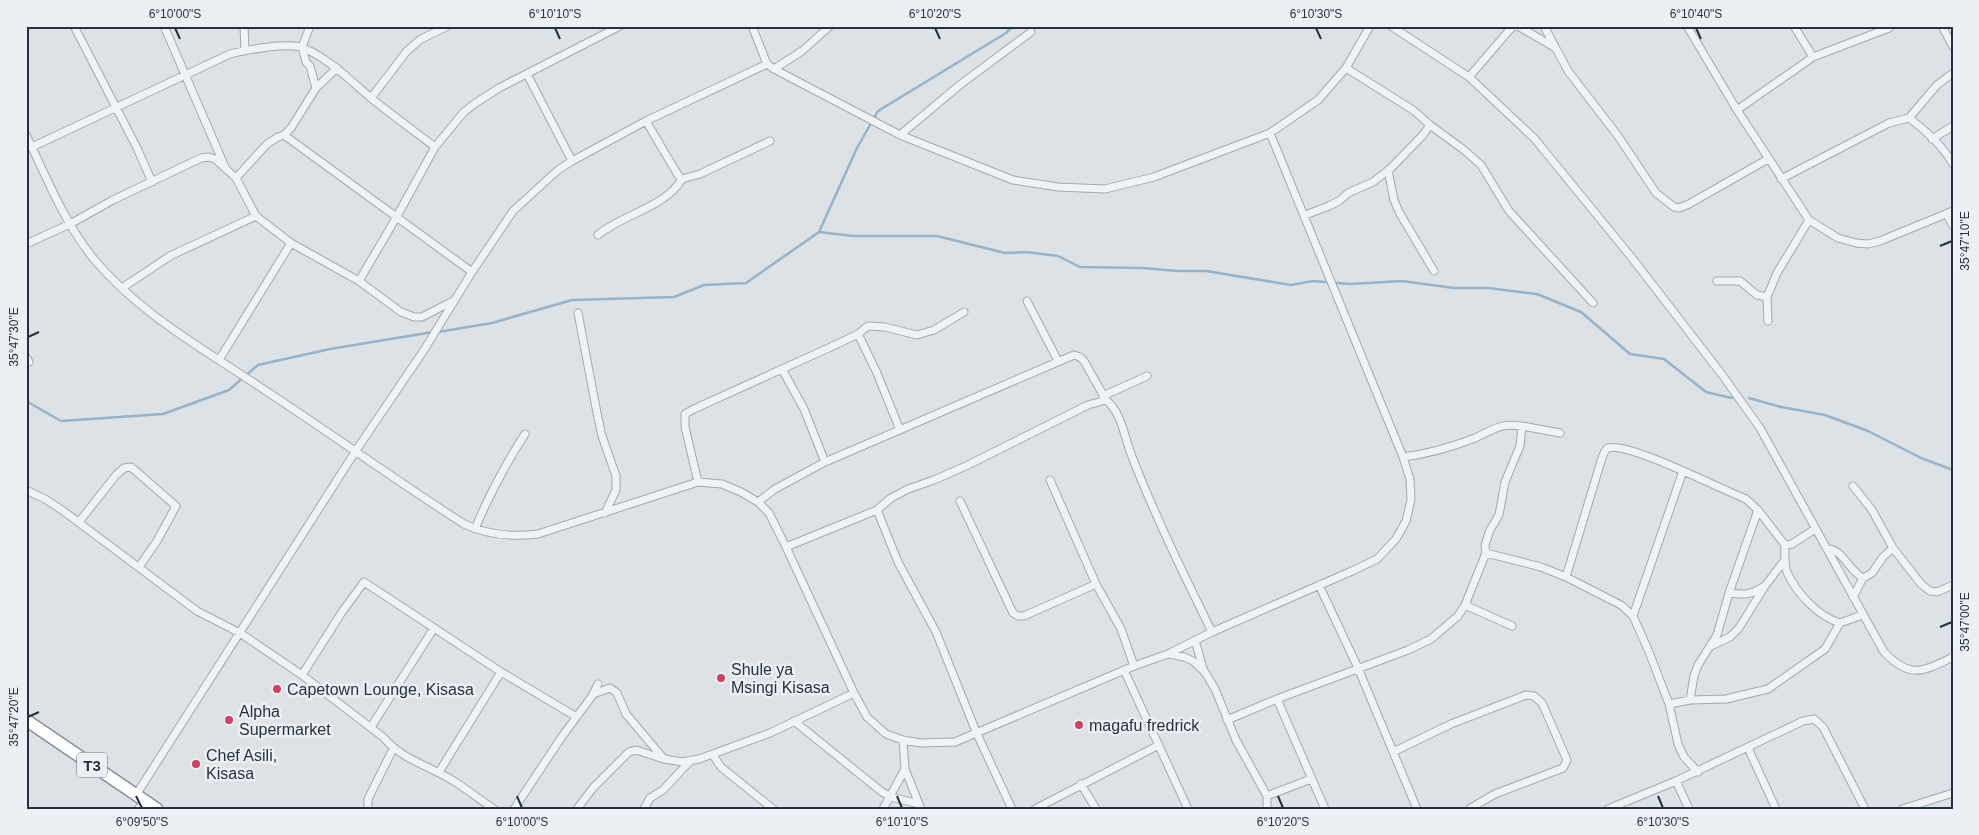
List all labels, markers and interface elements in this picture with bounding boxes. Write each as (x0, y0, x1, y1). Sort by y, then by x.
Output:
text: 6°10'00"S (149, 7, 201, 21)
text: 6°10'10"S (529, 7, 581, 21)
text: 6°10'20"S (909, 7, 961, 21)
text: 6°10'30"S (1290, 7, 1342, 21)
text: 6°10'40"S (1670, 7, 1722, 21)
text: 35°47'10"E (1958, 211, 1972, 271)
text: 35°47'30"E (7, 307, 21, 367)
text: 35°47'00"E (1958, 592, 1972, 652)
place label: Shule ya Msingi Kisasa (731, 661, 830, 696)
marker: Shule ya Msingi Kisasa (715, 672, 727, 684)
place label: Capetown Lounge, Kisasa (287, 681, 474, 698)
marker: Capetown Lounge, Kisasa (271, 683, 283, 695)
text: 35°47'20"E (7, 687, 21, 747)
place label: Alpha Supermarket (239, 703, 331, 738)
marker: Alpha Supermarket (223, 714, 235, 726)
place label: magafu fredrick (1089, 717, 1200, 734)
marker: magafu fredrick (1073, 719, 1085, 731)
place label: Chef Asili, Kisasa (206, 747, 277, 782)
road number: T3 (77, 752, 107, 778)
marker: Chef Asili, Kisasa (190, 758, 202, 770)
text: 6°09'50"S (116, 815, 168, 829)
text: 6°10'00"S (496, 815, 548, 829)
text: 6°10'10"S (876, 815, 928, 829)
text: 6°10'20"S (1257, 815, 1309, 829)
text: 6°10'30"S (1637, 815, 1689, 829)

